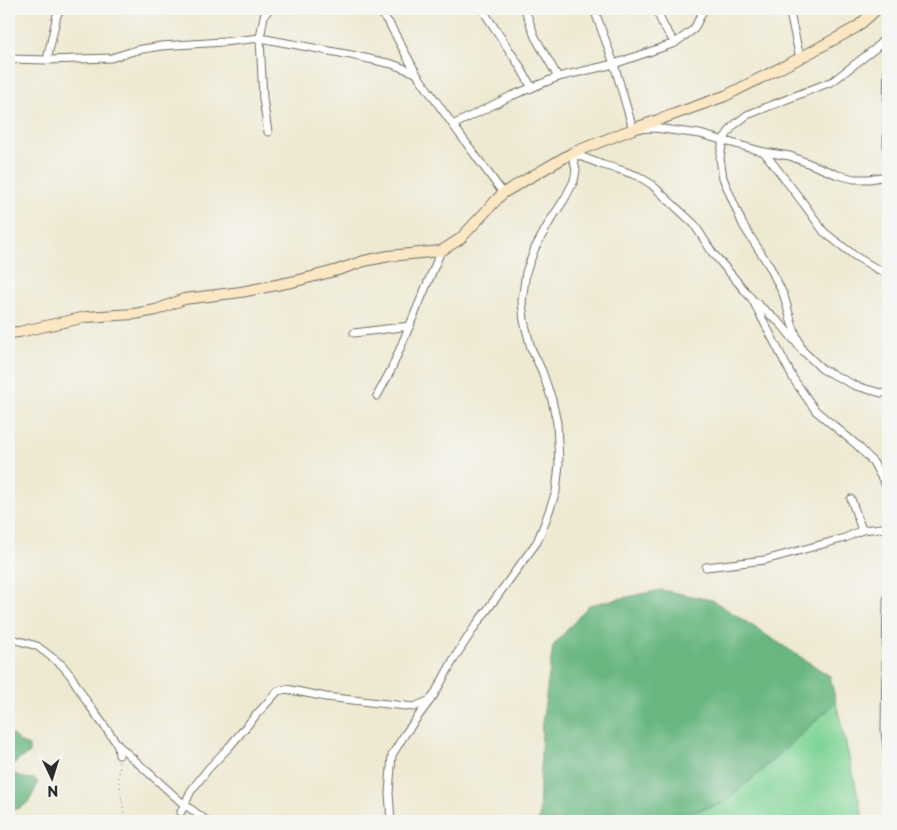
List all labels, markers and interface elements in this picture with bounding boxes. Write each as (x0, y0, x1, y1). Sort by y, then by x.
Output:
north arrow (28, 752, 78, 802)
text: N (47, 781, 59, 802)

